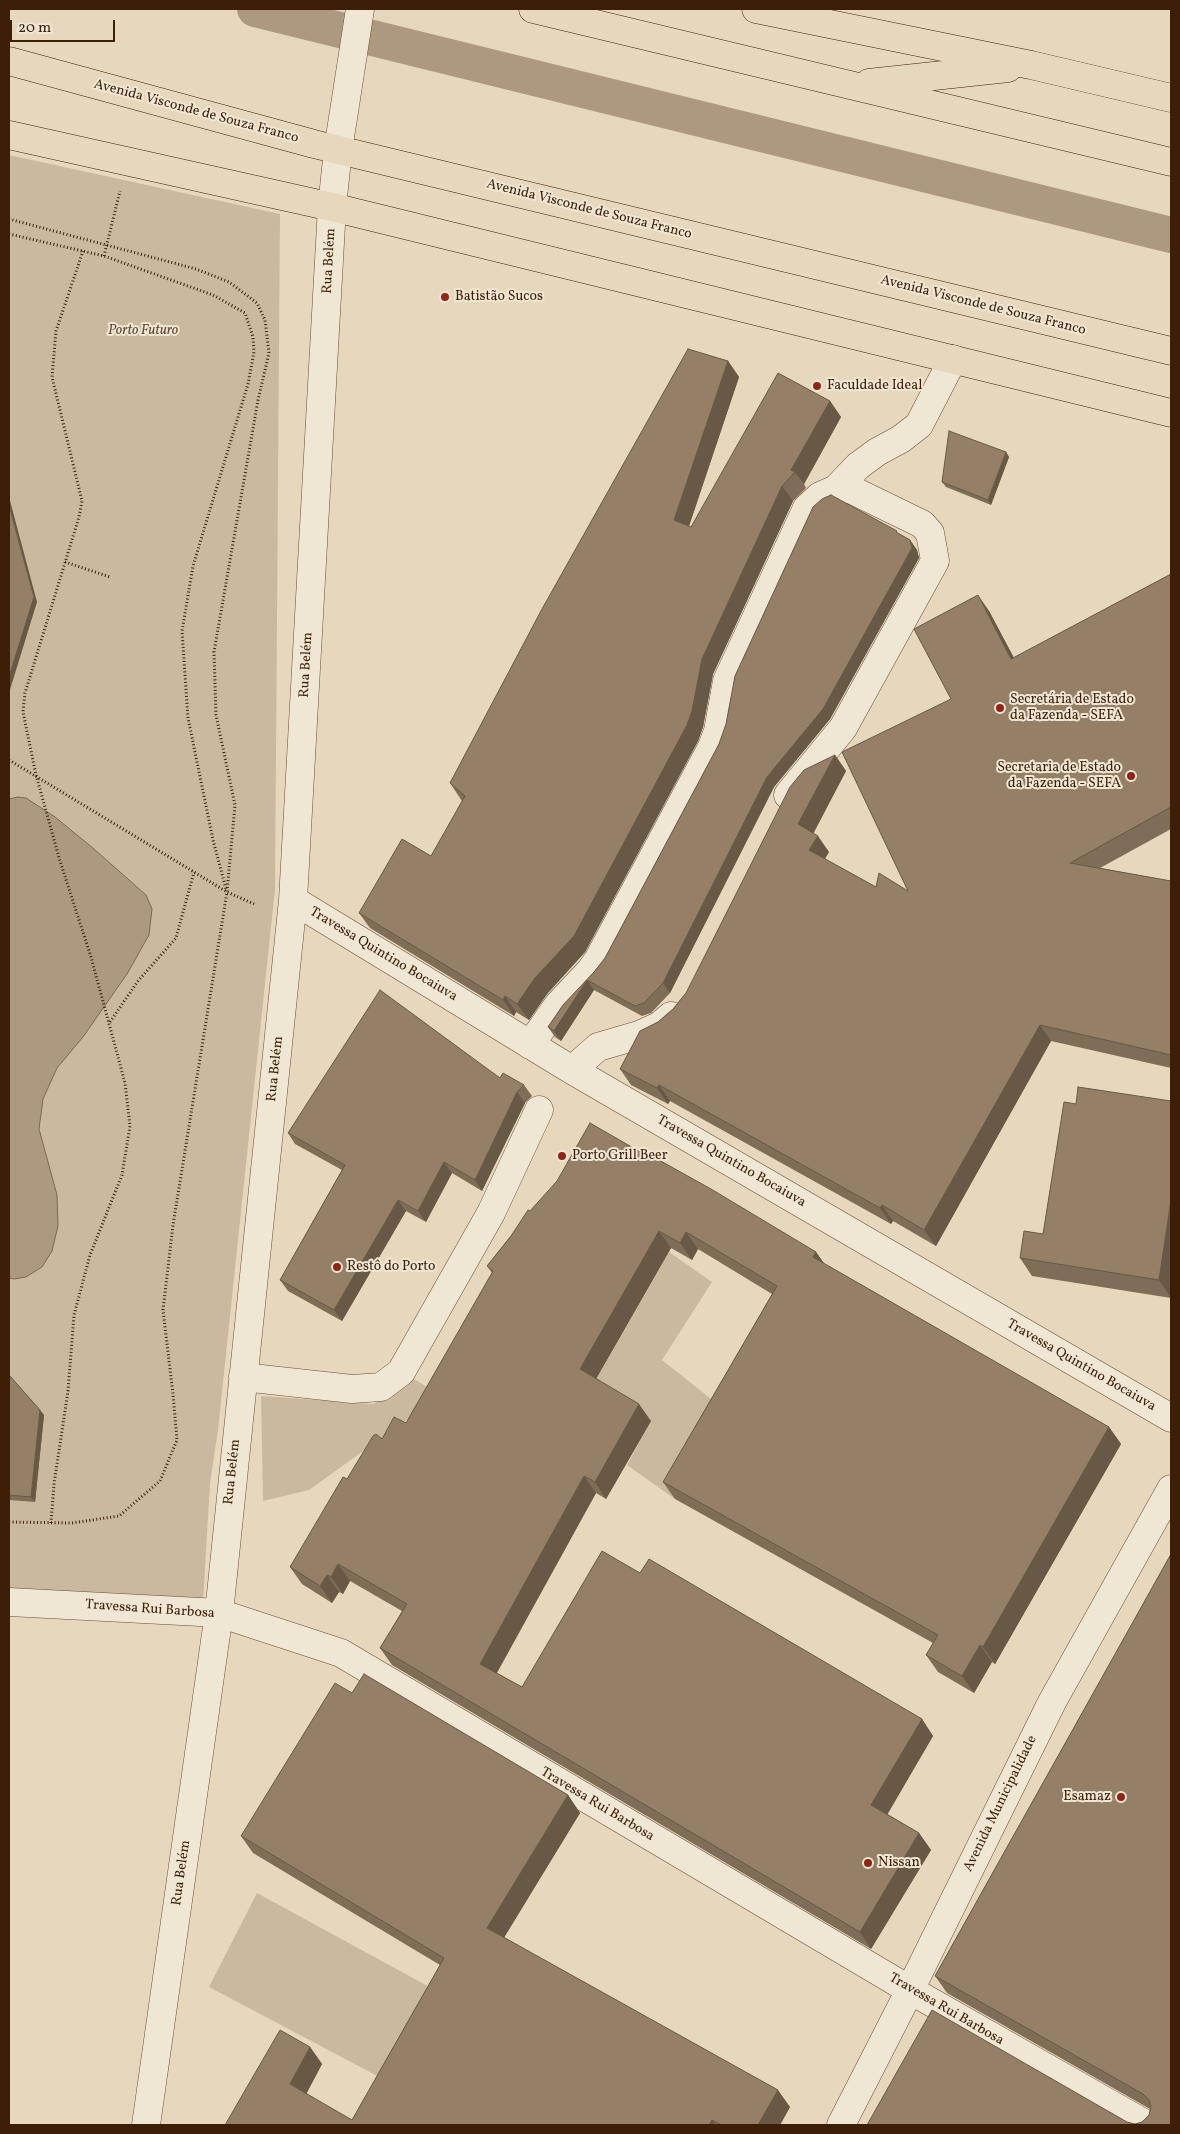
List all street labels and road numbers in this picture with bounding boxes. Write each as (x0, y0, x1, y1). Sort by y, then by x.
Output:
street label: Avenida Visconde de Souza Franco (92, 77, 300, 147)
street label: Avenida Visconde de Souza Franco (485, 176, 693, 244)
street label: Rua Belém (320, 228, 340, 294)
street label: Avenida Visconde de Souza Franco (879, 272, 1087, 340)
street label: Rua Belém (297, 632, 317, 698)
street label: Travessa Quintino Bocaiuva (306, 904, 460, 1006)
street label: Rua Belém (264, 1035, 288, 1103)
street label: Travessa Quintino Bocaiuva (653, 1112, 809, 1212)
street label: Travessa Quintino Bocaiuva (1003, 1316, 1159, 1416)
street label: Rua Belém (221, 1438, 245, 1506)
street label: Travessa Rui Barbosa (85, 1597, 215, 1623)
street label: Avenida Municipalidade (961, 1733, 1041, 1875)
street label: Travessa Rui Barbosa (537, 1764, 657, 1846)
street label: Rua Belém (169, 1839, 195, 1907)
street label: Travessa Rui Barbosa (886, 1970, 1006, 2050)

